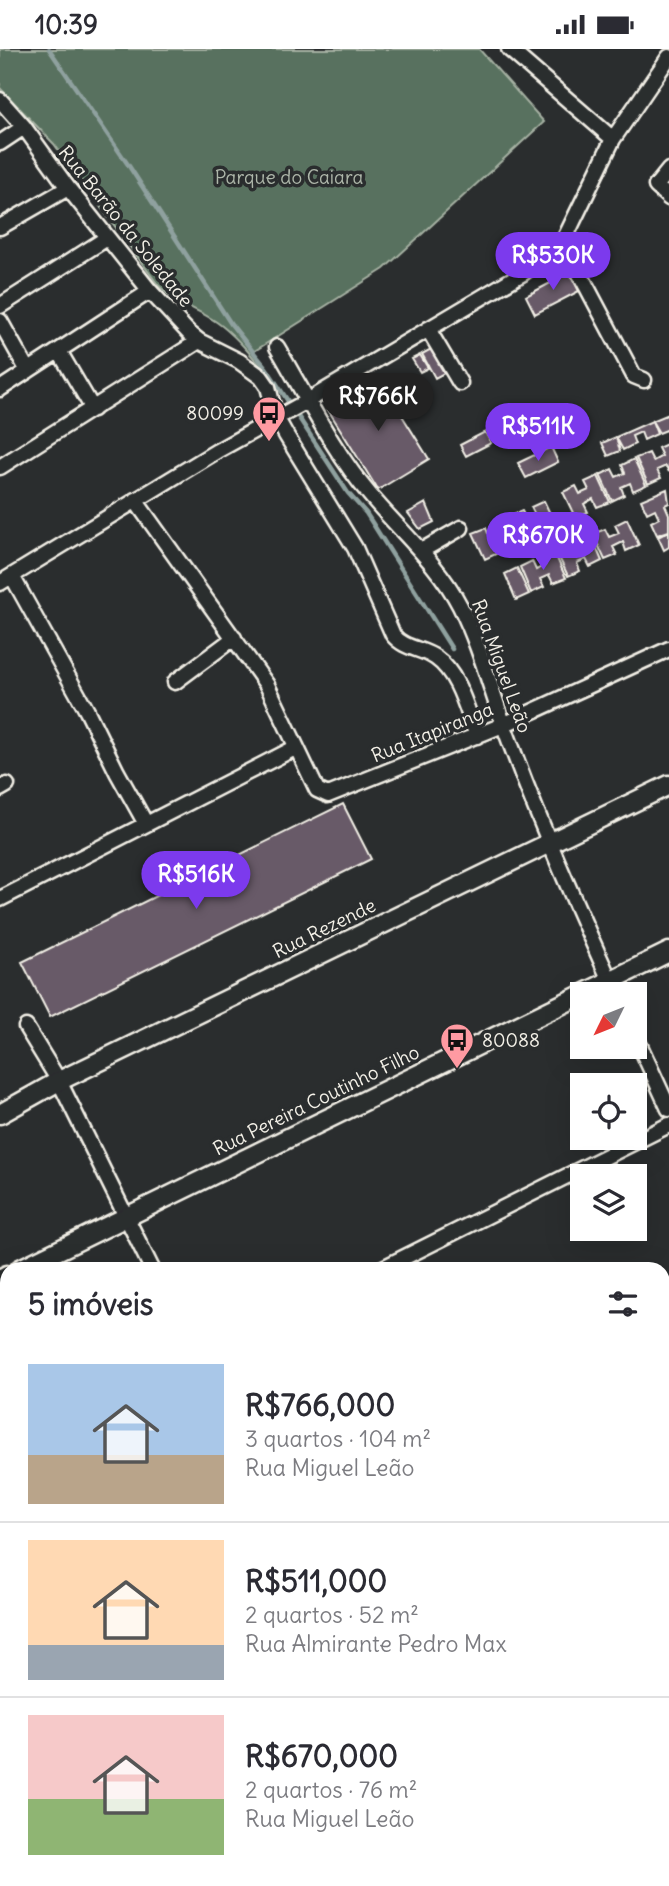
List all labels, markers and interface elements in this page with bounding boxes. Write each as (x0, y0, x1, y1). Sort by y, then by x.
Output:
text: 10:39 (35, 8, 98, 41)
street label: Rua Barão da Soledade (54, 140, 198, 312)
park label: Parque do Caiara (215, 165, 363, 189)
pin: R$530K (496, 233, 610, 292)
text: R$530K (511, 240, 595, 269)
pin: R$766K (321, 373, 435, 433)
text: R$766K (338, 381, 418, 410)
bus stop icon: 80099 (250, 394, 288, 443)
place label: 80099 (186, 401, 244, 425)
pin: R$511K (481, 403, 595, 463)
text: R$511K (501, 411, 575, 440)
pin: R$670K (486, 512, 600, 572)
text: R$670K (502, 520, 584, 549)
street label: Rua Miguel Leão (467, 596, 537, 736)
street label: Rua Itapiranga (368, 697, 497, 767)
pin: R$516K (139, 851, 253, 911)
text: R$516K (157, 859, 235, 888)
street label: Rua Rezende (269, 893, 379, 963)
north arrow (570, 982, 648, 1059)
map controls (570, 982, 647, 1241)
bus stop icon: 80088 (438, 1021, 476, 1070)
place label: 80088 (482, 1028, 540, 1052)
street label: Rua Pereira Coutinho Filho (209, 1040, 423, 1160)
button: locate (570, 1073, 647, 1150)
button: layers (570, 1164, 647, 1241)
text: 5 imóveis (28, 1285, 153, 1323)
icon: filters (604, 1285, 642, 1323)
text: R$766,000 (245, 1386, 395, 1424)
icon: home (84, 1392, 168, 1476)
text: 3 quartos · 104 m² (245, 1424, 431, 1453)
text: Rua Miguel Leão (245, 1453, 414, 1482)
text: R$511,000 (245, 1562, 387, 1600)
icon: home (84, 1568, 168, 1652)
text: 2 quartos · 52 m² (245, 1600, 419, 1629)
text: Rua Almirante Pedro Max (245, 1629, 507, 1658)
text: R$670,000 (245, 1737, 398, 1775)
icon: home (84, 1743, 168, 1827)
text: 2 quartos · 76 m² (245, 1775, 417, 1804)
text: Rua Miguel Leão (245, 1804, 414, 1833)

